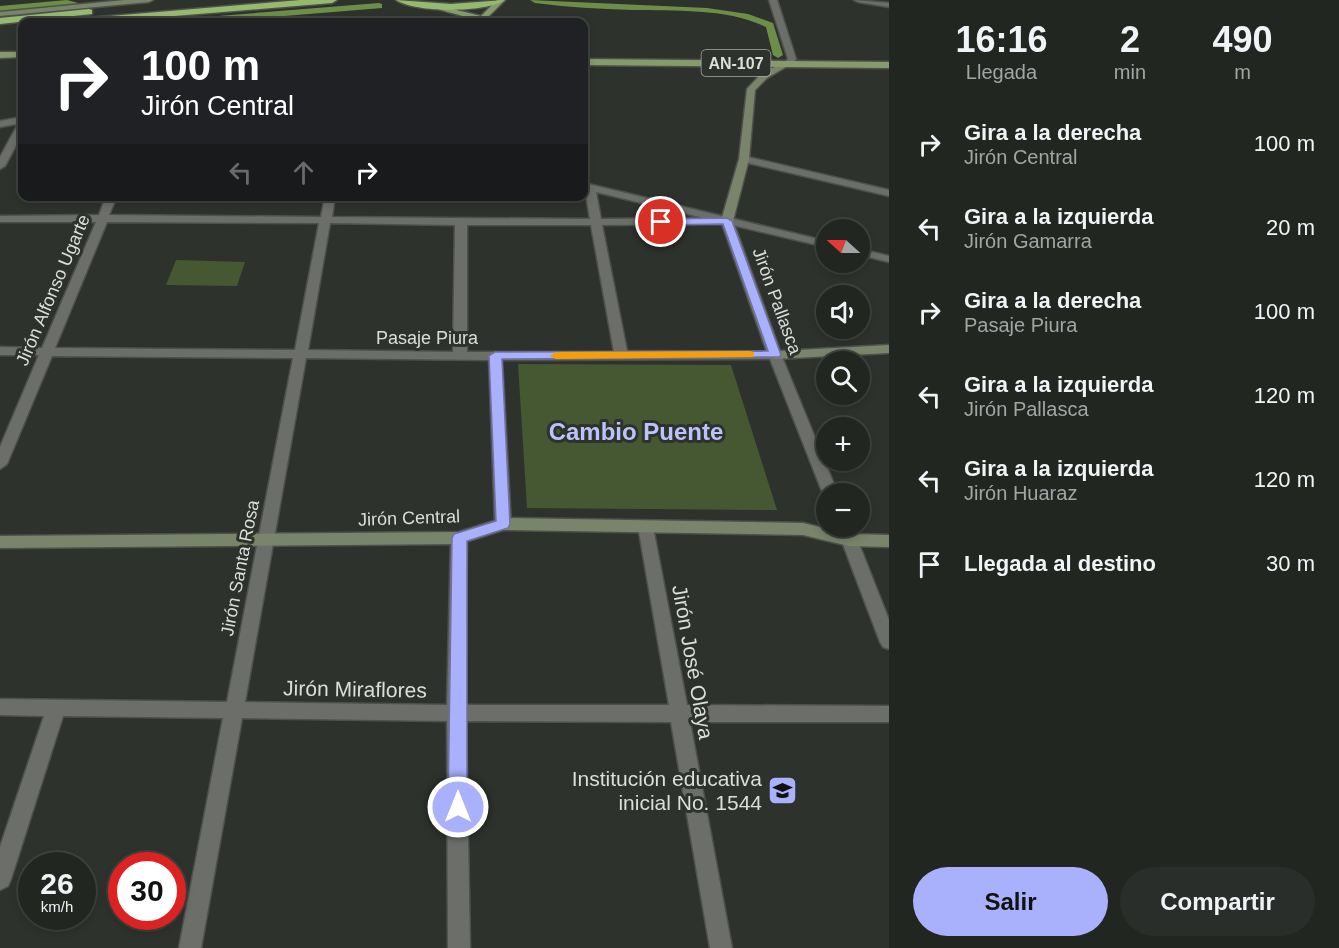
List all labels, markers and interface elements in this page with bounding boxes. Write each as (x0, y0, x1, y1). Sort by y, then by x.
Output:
text: 16:16 (955, 19, 1047, 60)
text: 2 (1120, 19, 1140, 60)
text: 490 (1212, 19, 1273, 60)
icon: right (42, 42, 120, 120)
text: 100 m (141, 42, 260, 89)
road number: AN-107 (702, 50, 771, 76)
text: Llegada (966, 61, 1037, 83)
text: min (1114, 61, 1146, 83)
text: m (1234, 61, 1251, 83)
text: Jirón Central (141, 91, 294, 121)
text: Gira a la derecha (964, 120, 1141, 145)
icon: right (913, 128, 946, 161)
text: 100 m (1254, 131, 1315, 156)
text: Jirón Central (964, 146, 1077, 168)
icon: left (224, 156, 257, 189)
icon: ahead (287, 156, 320, 189)
icon: right (350, 156, 383, 189)
pin (635, 196, 686, 247)
text: Gira a la izquierda (964, 204, 1154, 229)
icon: arrive (644, 205, 677, 238)
street label: Jirón Alfonso Ugarte (12, 211, 94, 369)
icon: left (913, 212, 946, 245)
text: 20 m (1266, 215, 1315, 240)
north arrow (816, 219, 870, 273)
map controls (816, 219, 870, 537)
text: Jirón Gamarra (964, 230, 1092, 252)
street label: Jirón Pallasca (748, 245, 806, 358)
button: sound (816, 285, 870, 339)
text: Gira a la derecha (964, 288, 1141, 313)
icon: right (913, 296, 946, 329)
text: 100 m (1254, 299, 1315, 324)
text: Pasaje Piura (964, 314, 1077, 336)
street label: Pasaje Piura (376, 328, 479, 348)
button: search (816, 351, 870, 405)
text: Gira a la izquierda (964, 372, 1154, 397)
icon: left (913, 380, 946, 413)
text: 120 m (1254, 383, 1315, 408)
text: Jirón Pallasca (964, 398, 1089, 420)
button: + (816, 417, 870, 471)
district label: Cambio Puente (549, 418, 723, 445)
text: Gira a la izquierda (964, 456, 1154, 481)
icon: left (913, 464, 946, 497)
text: 120 m (1254, 467, 1315, 492)
text: Jirón Huaraz (964, 482, 1077, 504)
button: − (816, 483, 870, 537)
street label: Jirón Santa Rosa (217, 497, 263, 638)
street label: Jirón Central (358, 506, 460, 530)
icon: arrive (913, 548, 946, 581)
text: Llegada al destino (964, 551, 1156, 576)
text: 30 m (1266, 551, 1315, 576)
street label: Jirón José Olaya (668, 583, 718, 741)
street label: Jirón Miraflores (283, 676, 427, 702)
place label: Institución educativa inicial No. 1544 (572, 767, 762, 814)
school or university icon: Institución educativa inicial No. 1544 (767, 774, 799, 806)
position arrow (426, 775, 490, 839)
speed limit sign: 30 (108, 852, 186, 930)
text: 26 (40, 867, 74, 900)
button: Salir (913, 867, 1108, 936)
button: Compartir (1120, 867, 1315, 936)
text: km/h (41, 898, 73, 915)

